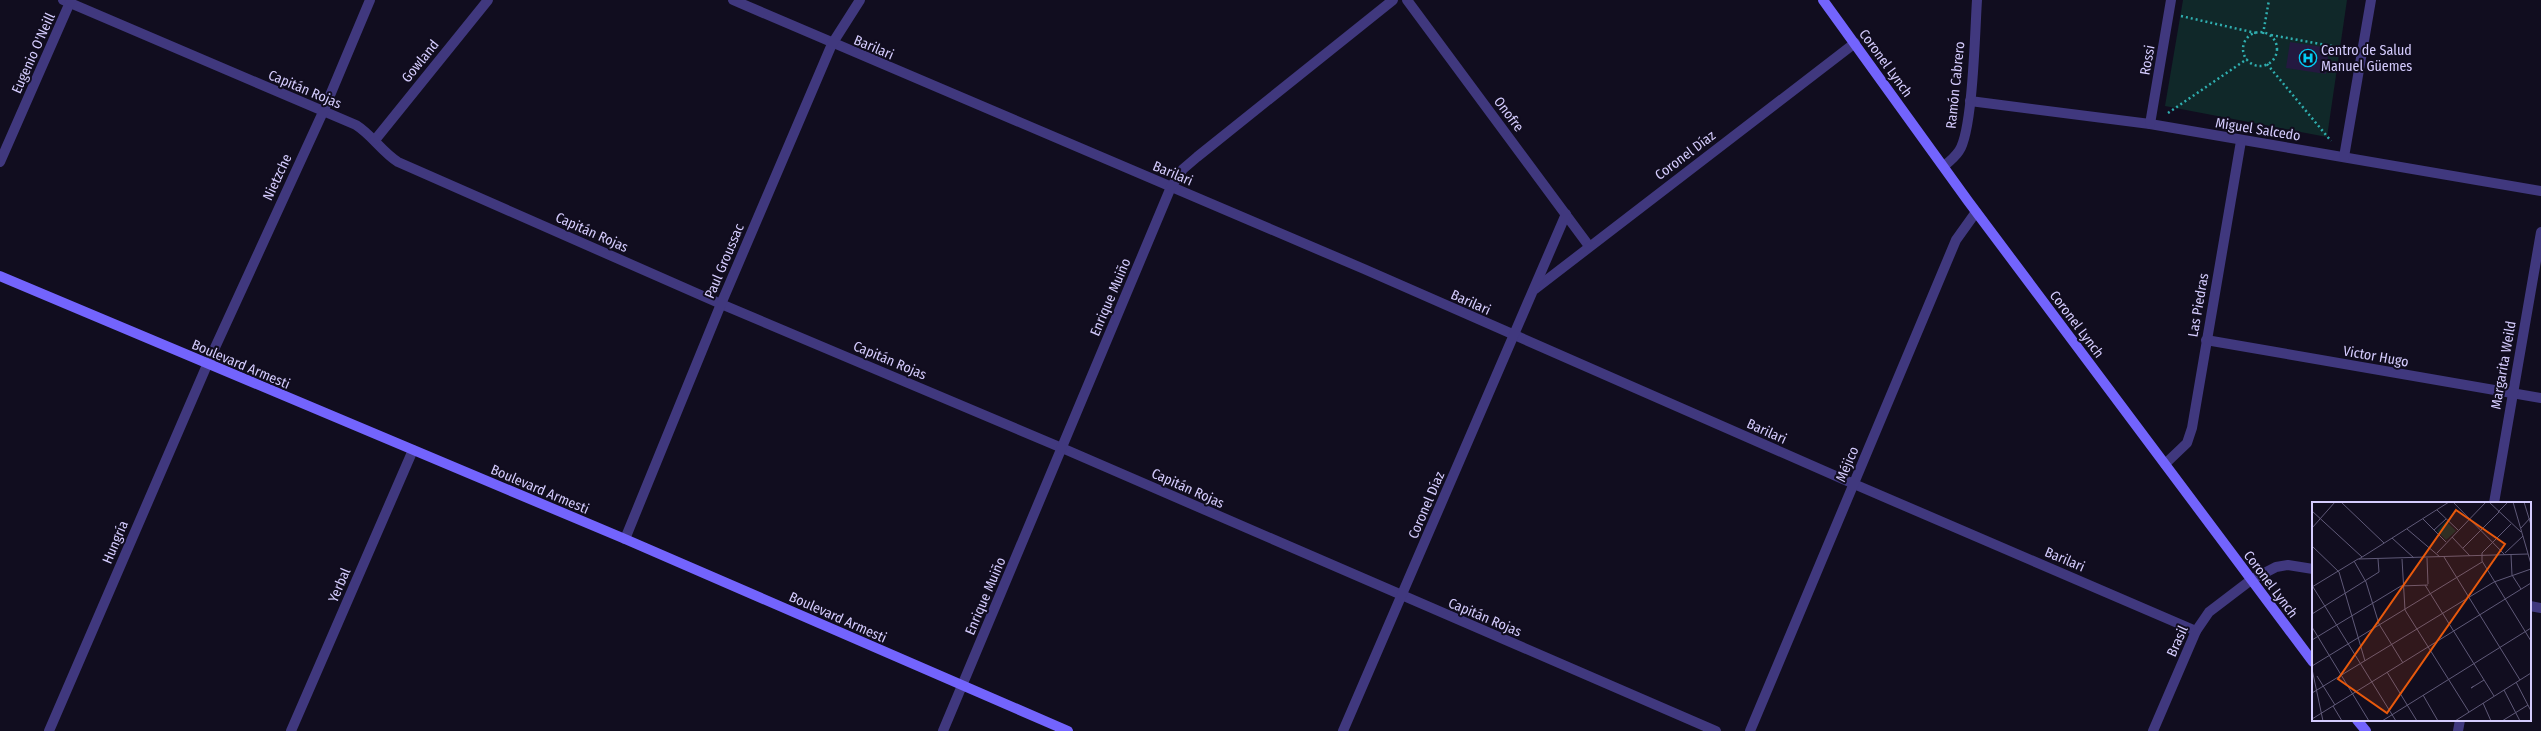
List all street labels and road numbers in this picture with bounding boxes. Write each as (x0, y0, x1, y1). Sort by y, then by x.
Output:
street label: Eugenio O'Neill (8, 10, 59, 96)
street label: Coronel Lynch (1855, 26, 1916, 100)
street label: Barilari (851, 31, 896, 63)
street label: Gowland (398, 37, 443, 86)
street label: Ramón Cabrero (1942, 41, 1969, 130)
street label: Rossi (2137, 44, 2158, 76)
street label: Capitán Rojas (266, 66, 344, 113)
street label: Onofre (1490, 94, 1527, 135)
street label: Miguel Salcedo (2214, 114, 2302, 145)
street label: Coronel Díaz (1652, 127, 1719, 184)
street label: Nietzche (259, 151, 296, 203)
street label: Barilari (1150, 157, 1195, 189)
street label: Capitán Rojas (553, 209, 631, 256)
street label: Paul Groussac (701, 221, 748, 301)
street label: Enrique Muiño (1086, 256, 1134, 339)
street label: Las Piedras (2185, 272, 2212, 338)
street label: Barilari (1448, 286, 1493, 319)
street label: Coronel Lynch (2046, 287, 2107, 361)
street label: Margarita Weild (2487, 319, 2520, 411)
street label: Boulevard Armesti (189, 336, 292, 393)
street label: Capitán Rojas (851, 337, 929, 384)
street label: Victor Hugo (2342, 342, 2410, 371)
street label: Barilari (1744, 415, 1789, 448)
street label: Méjico (1832, 444, 1863, 485)
street label: Boulevard Armesti (488, 461, 591, 518)
street label: Capitán Rojas (1149, 465, 1227, 512)
street label: Coronel Díaz (1405, 469, 1448, 541)
street label: Hungría (99, 518, 132, 566)
street label: Barilari (2042, 543, 2087, 575)
street label: Coronel Lynch (2240, 547, 2301, 621)
street label: Enrique Muiño (961, 555, 1009, 638)
street label: Yerbal (325, 565, 354, 605)
street label: Boulevard Armesti (786, 588, 889, 647)
street label: Capitán Rojas (1446, 594, 1524, 641)
street label: Brasil (2163, 623, 2192, 659)

